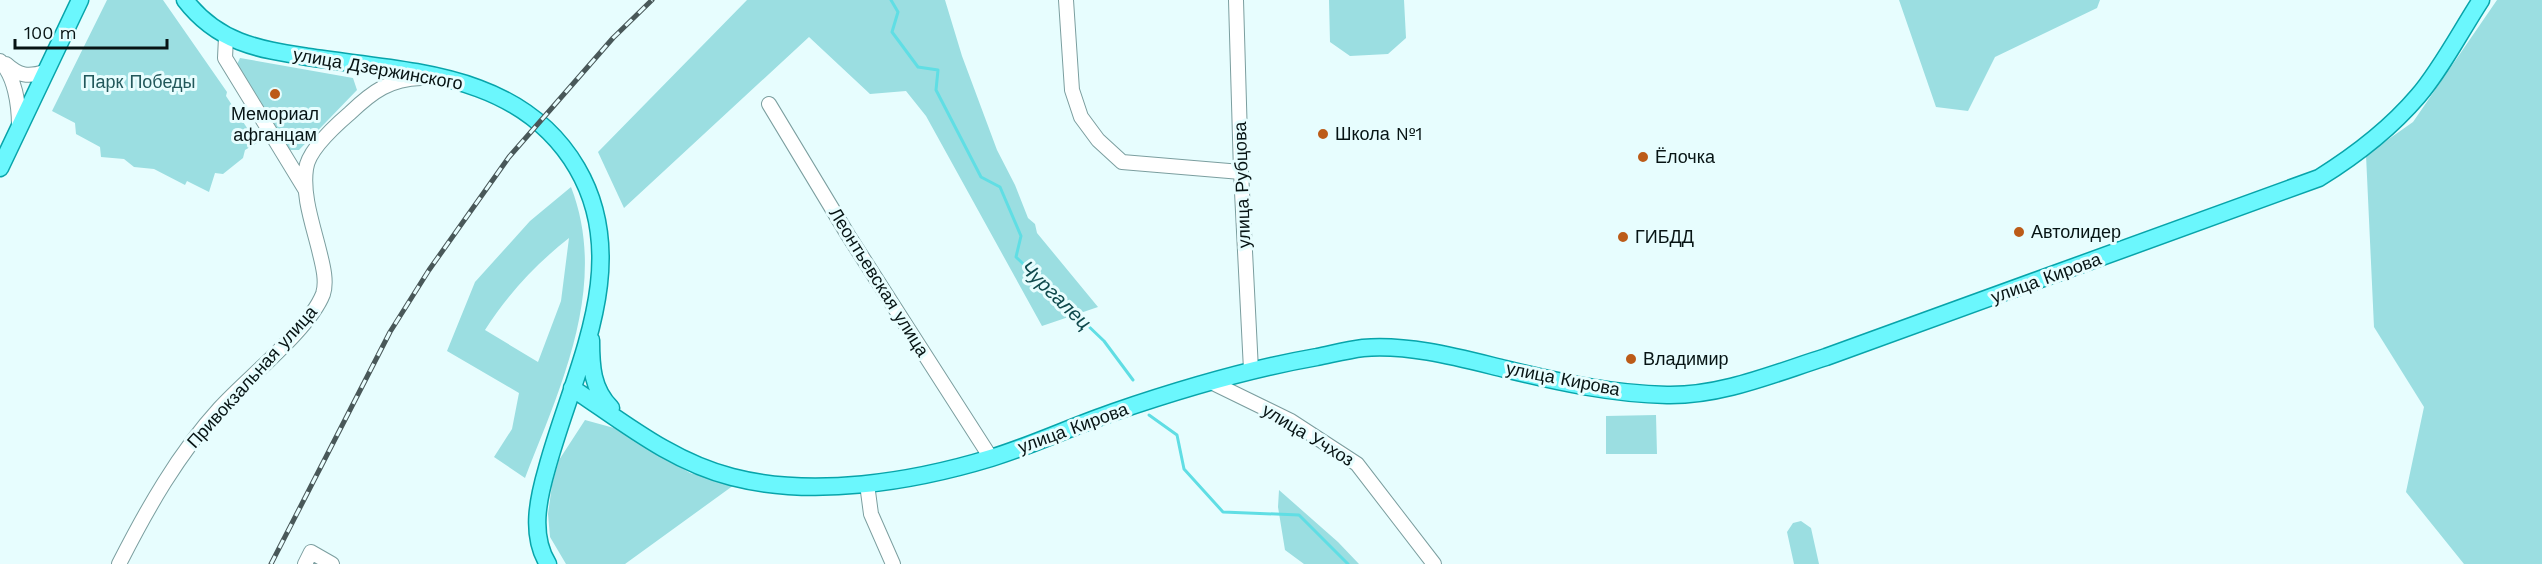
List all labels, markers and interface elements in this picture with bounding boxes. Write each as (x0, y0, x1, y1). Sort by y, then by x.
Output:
scale bar (15, 12, 166, 50)
text: 100 m (24, 22, 77, 43)
street label: улица Дзержинского (292, 43, 465, 94)
park label: Парк Победы (82, 71, 196, 92)
marker: Мемориал афганцам (268, 87, 282, 101)
place label: Мемориал афганцам (231, 103, 319, 145)
street label: улица Рубцова (1229, 120, 1254, 249)
place label: Школа №1 (1335, 123, 1423, 144)
marker: Школа №1 (1316, 127, 1330, 141)
place label: Ёлочка (1655, 146, 1716, 167)
marker: Ёлочка (1636, 150, 1650, 164)
street label: Леонтьевская улица (825, 203, 934, 361)
place label: Автолидер (2031, 221, 2121, 242)
marker: Автолидер (2012, 225, 2026, 239)
place label: ГИБДД (1635, 226, 1694, 247)
marker: ГИБДД (1616, 230, 1630, 244)
street label: улица Кирова (1988, 248, 2105, 307)
water label: Чургалец (1016, 255, 1096, 335)
street label: Привокзальная улица (182, 301, 322, 452)
place label: Владимир (1643, 348, 1729, 369)
marker: Владимир (1624, 352, 1638, 366)
street label: улица Кирова (1504, 357, 1623, 400)
street label: улица Кирова (1015, 398, 1132, 457)
street label: улица Учхоз (1259, 399, 1358, 470)

